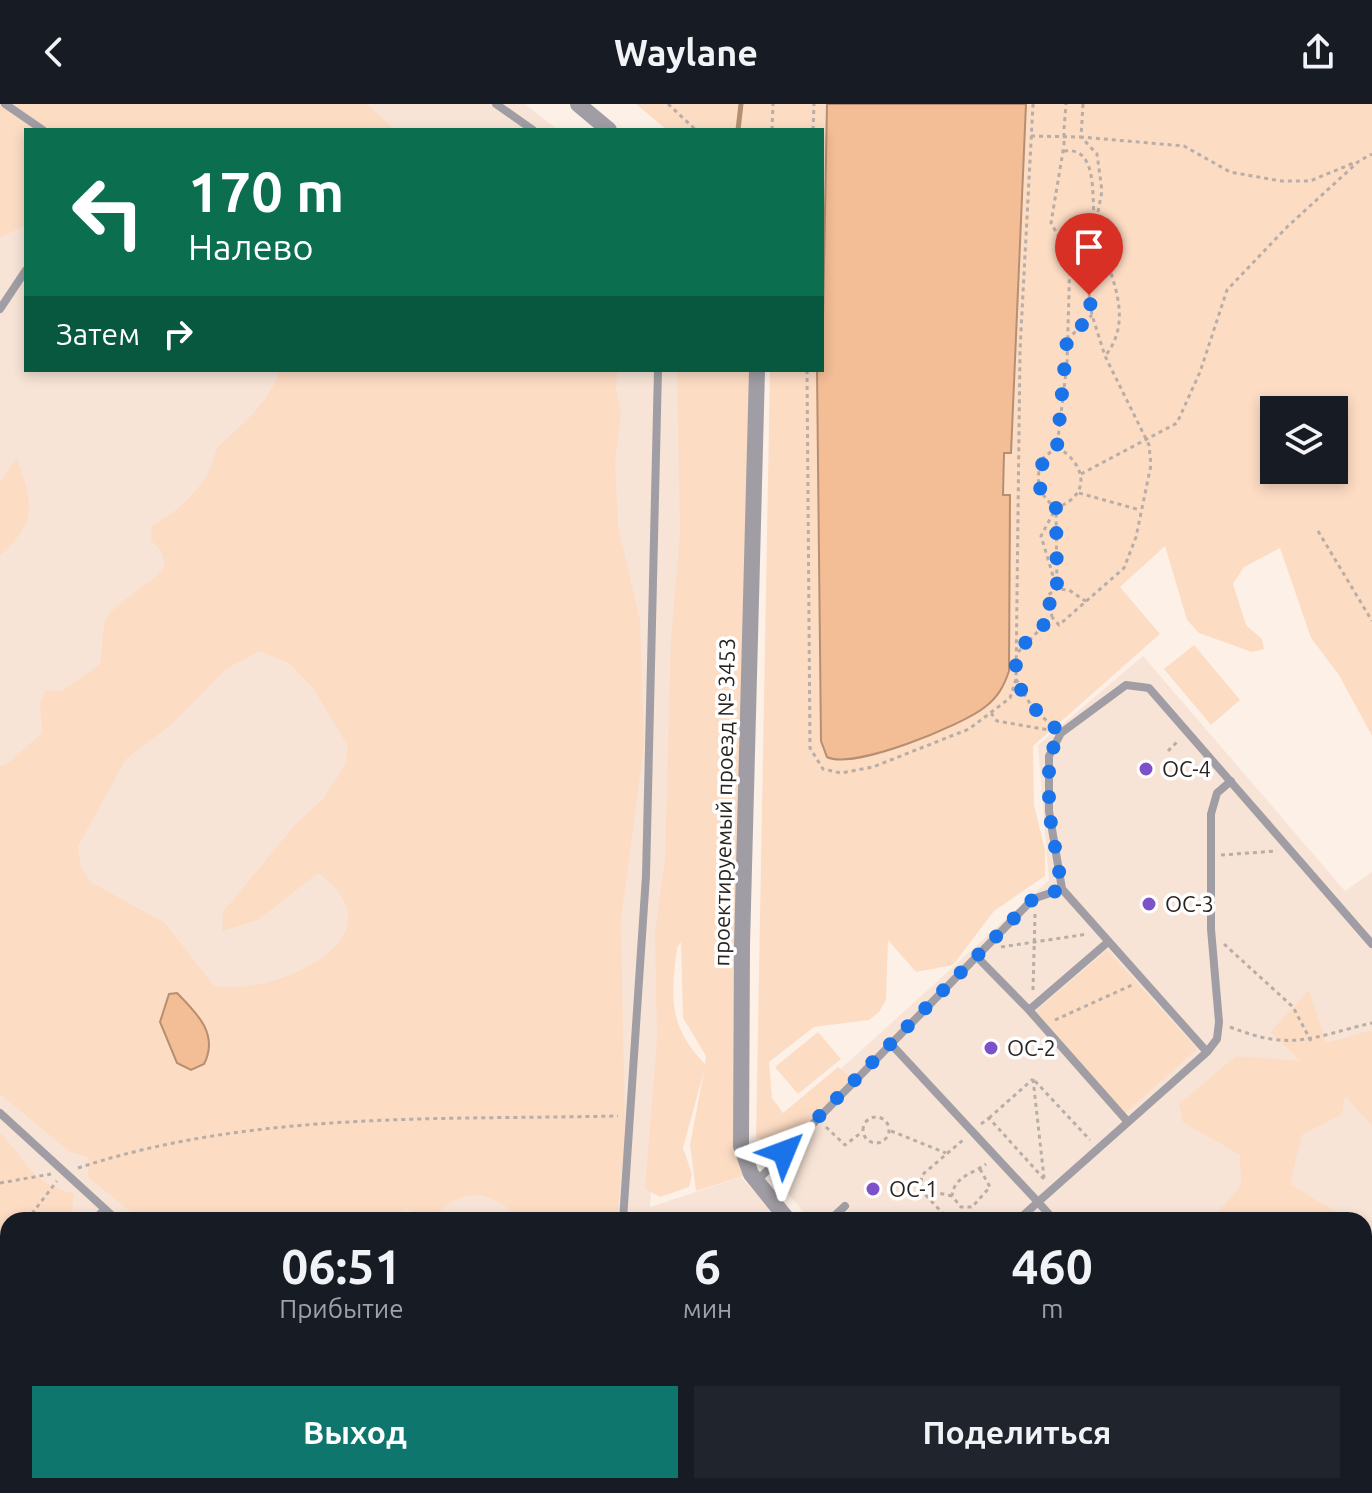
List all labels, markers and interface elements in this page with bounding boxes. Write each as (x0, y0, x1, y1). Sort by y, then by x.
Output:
icon: back (32, 30, 76, 74)
icon: share (1296, 30, 1340, 74)
text: Waylane (614, 32, 758, 73)
icon: left (56, 160, 160, 264)
text: 170 m (188, 160, 344, 223)
pin (1055, 213, 1123, 295)
icon: arrive (1067, 225, 1111, 269)
text: Налево (188, 226, 313, 267)
icon: right (156, 312, 200, 356)
text: Затем (56, 317, 140, 351)
map controls (1260, 396, 1348, 484)
button: layers (1260, 396, 1348, 484)
street label: проектируемый проезд № 3453 (708, 638, 739, 966)
place label: ОС-4 (1162, 756, 1211, 781)
marker: ОС-4 (1137, 760, 1155, 778)
place label: ОС-3 (1165, 891, 1214, 916)
marker: ОС-3 (1140, 895, 1158, 913)
place label: ОС-2 (1007, 1035, 1056, 1060)
marker: ОС-2 (982, 1039, 1000, 1057)
position arrow (742, 1110, 826, 1194)
place label: ОС-1 (889, 1176, 938, 1201)
marker: ОС-1 (864, 1180, 882, 1198)
text: 06:51 (281, 1239, 401, 1293)
text: 6 (694, 1239, 721, 1293)
text: 460 (1012, 1239, 1093, 1293)
text: Прибытие (279, 1294, 404, 1323)
text: мин (683, 1294, 732, 1323)
text: m (1041, 1294, 1063, 1323)
button: Выход (32, 1386, 678, 1478)
button: Поделиться (694, 1386, 1340, 1478)

